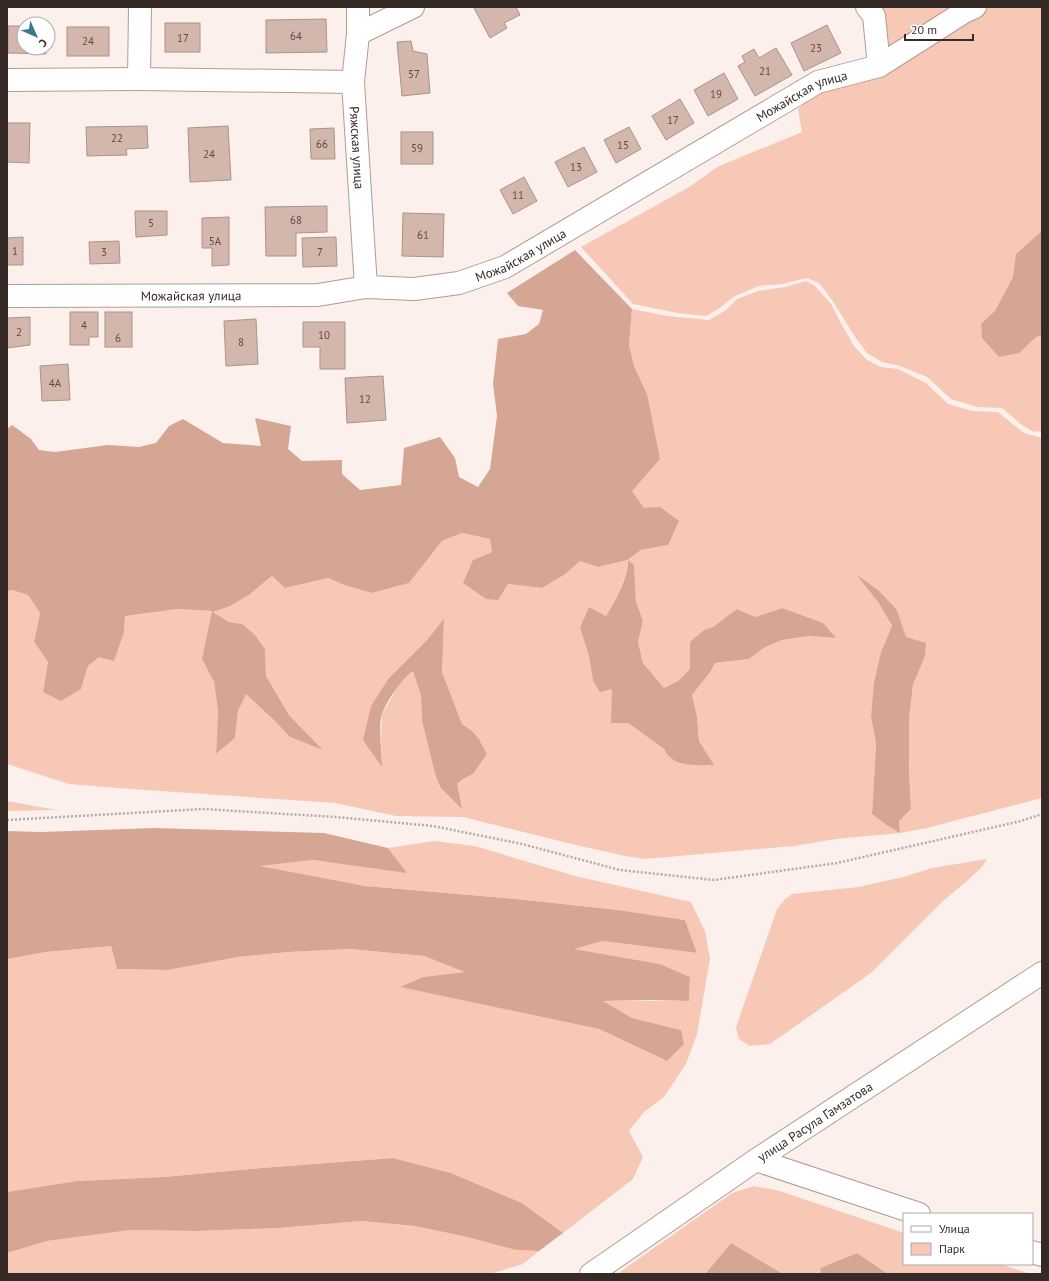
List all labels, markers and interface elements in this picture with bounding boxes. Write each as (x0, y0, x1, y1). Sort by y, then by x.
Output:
north arrow (16, 16, 56, 56)
scale bar (905, 16, 973, 42)
text: 20 m (911, 22, 937, 37)
house number: 64 (290, 29, 302, 43)
house number: 17 (177, 31, 189, 45)
house number: 24 (82, 34, 94, 48)
text: С (36, 36, 50, 50)
house number: 23 (810, 41, 822, 55)
house number: 21 (759, 64, 771, 78)
street label: Можайская улица (753, 66, 849, 125)
house number: 57 (408, 67, 420, 81)
house number: 19 (710, 87, 722, 101)
street label: Ряжская улица (346, 106, 368, 190)
house number: 17 (667, 113, 679, 127)
house number: 22 (111, 131, 123, 145)
house number: 66 (316, 137, 328, 151)
house number: 15 (617, 138, 629, 152)
house number: 59 (411, 141, 423, 155)
house number: 24 (203, 147, 215, 161)
house number: 13 (570, 160, 582, 174)
house number: 11 (512, 188, 524, 202)
house number: 68 (290, 213, 302, 227)
house number: 5 (148, 216, 154, 230)
street label: Можайская улица (473, 224, 569, 285)
house number: 61 (417, 228, 429, 242)
house number: 5А (209, 234, 222, 248)
house number: 1 (12, 244, 18, 258)
house number: 3 (101, 245, 107, 259)
house number: 7 (317, 245, 323, 259)
street label: Можайская улица (141, 287, 241, 304)
house number: 4 (81, 318, 87, 332)
house number: 2 (16, 325, 22, 339)
house number: 10 (318, 328, 330, 342)
house number: 6 (115, 331, 121, 345)
house number: 8 (238, 335, 244, 349)
house number: 4А (49, 376, 62, 390)
house number: 12 (359, 392, 371, 406)
street label: улица Расула Гамзатова (754, 1078, 876, 1165)
legend (903, 1213, 1033, 1265)
text: Улица (939, 1221, 970, 1236)
text: Парк (939, 1241, 965, 1256)

